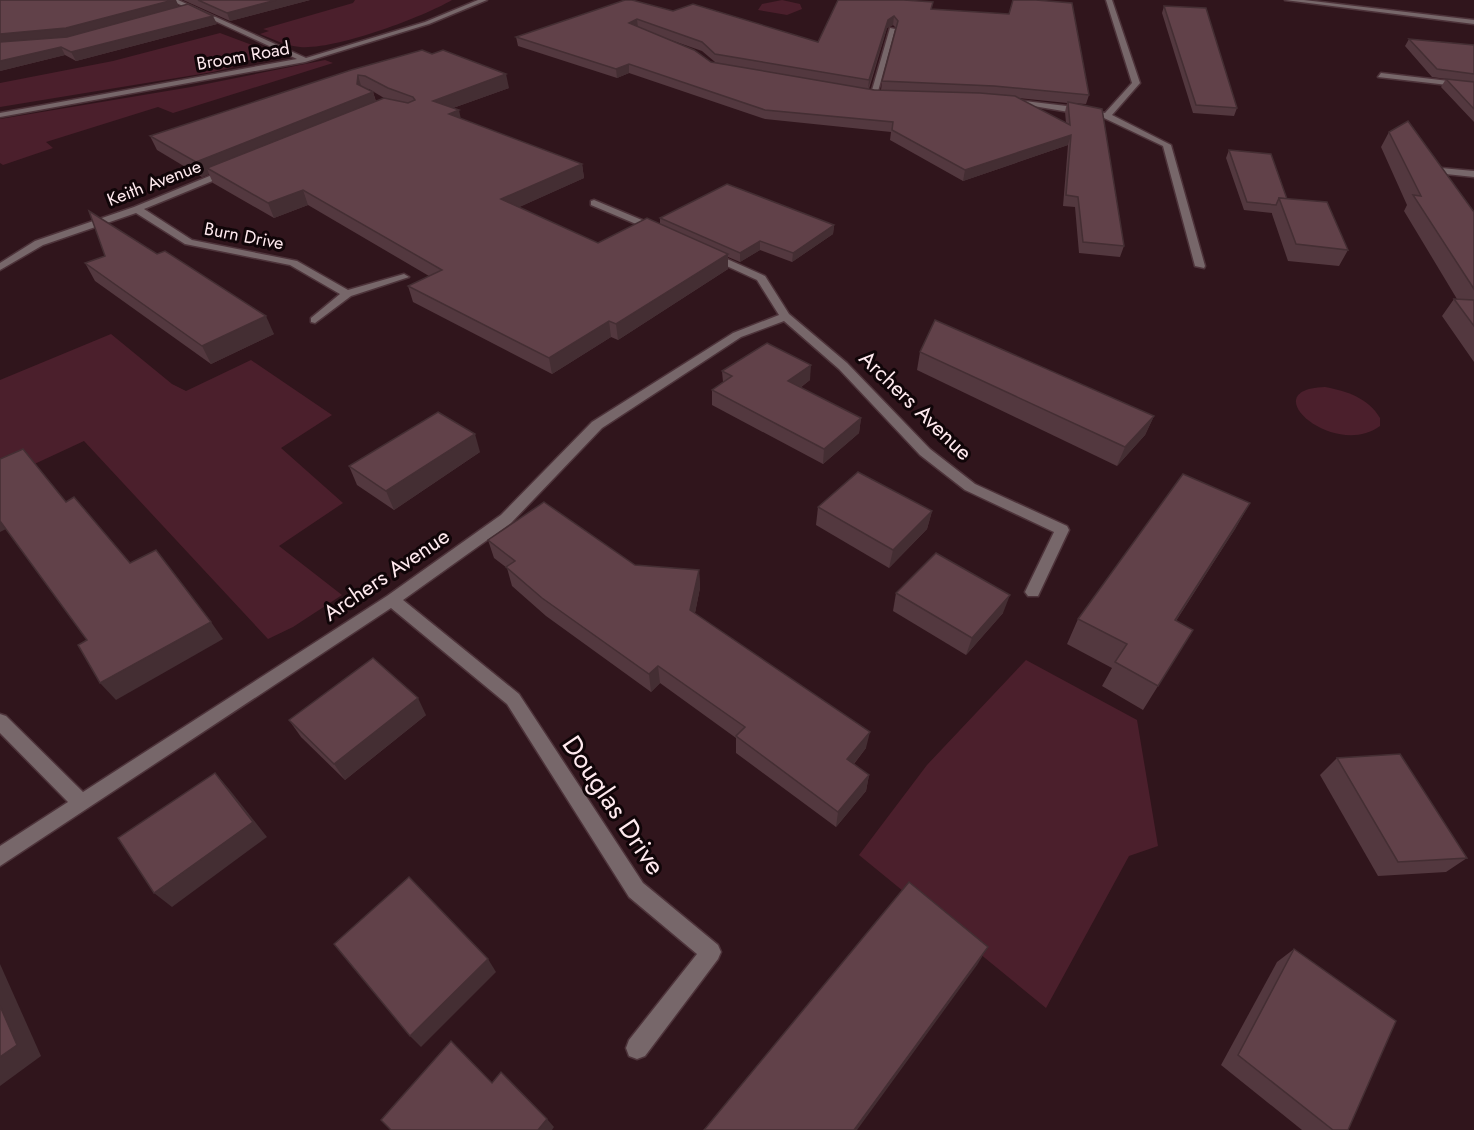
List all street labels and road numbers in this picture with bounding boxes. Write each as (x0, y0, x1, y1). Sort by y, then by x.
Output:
street label: Broom Road (195, 35, 291, 77)
street label: Keith Avenue (103, 153, 205, 213)
street label: Burn Drive (202, 216, 286, 256)
street label: Archers Avenue (852, 343, 980, 467)
street label: Archers Avenue (316, 520, 456, 628)
street label: Douglas Drive (553, 727, 675, 883)

